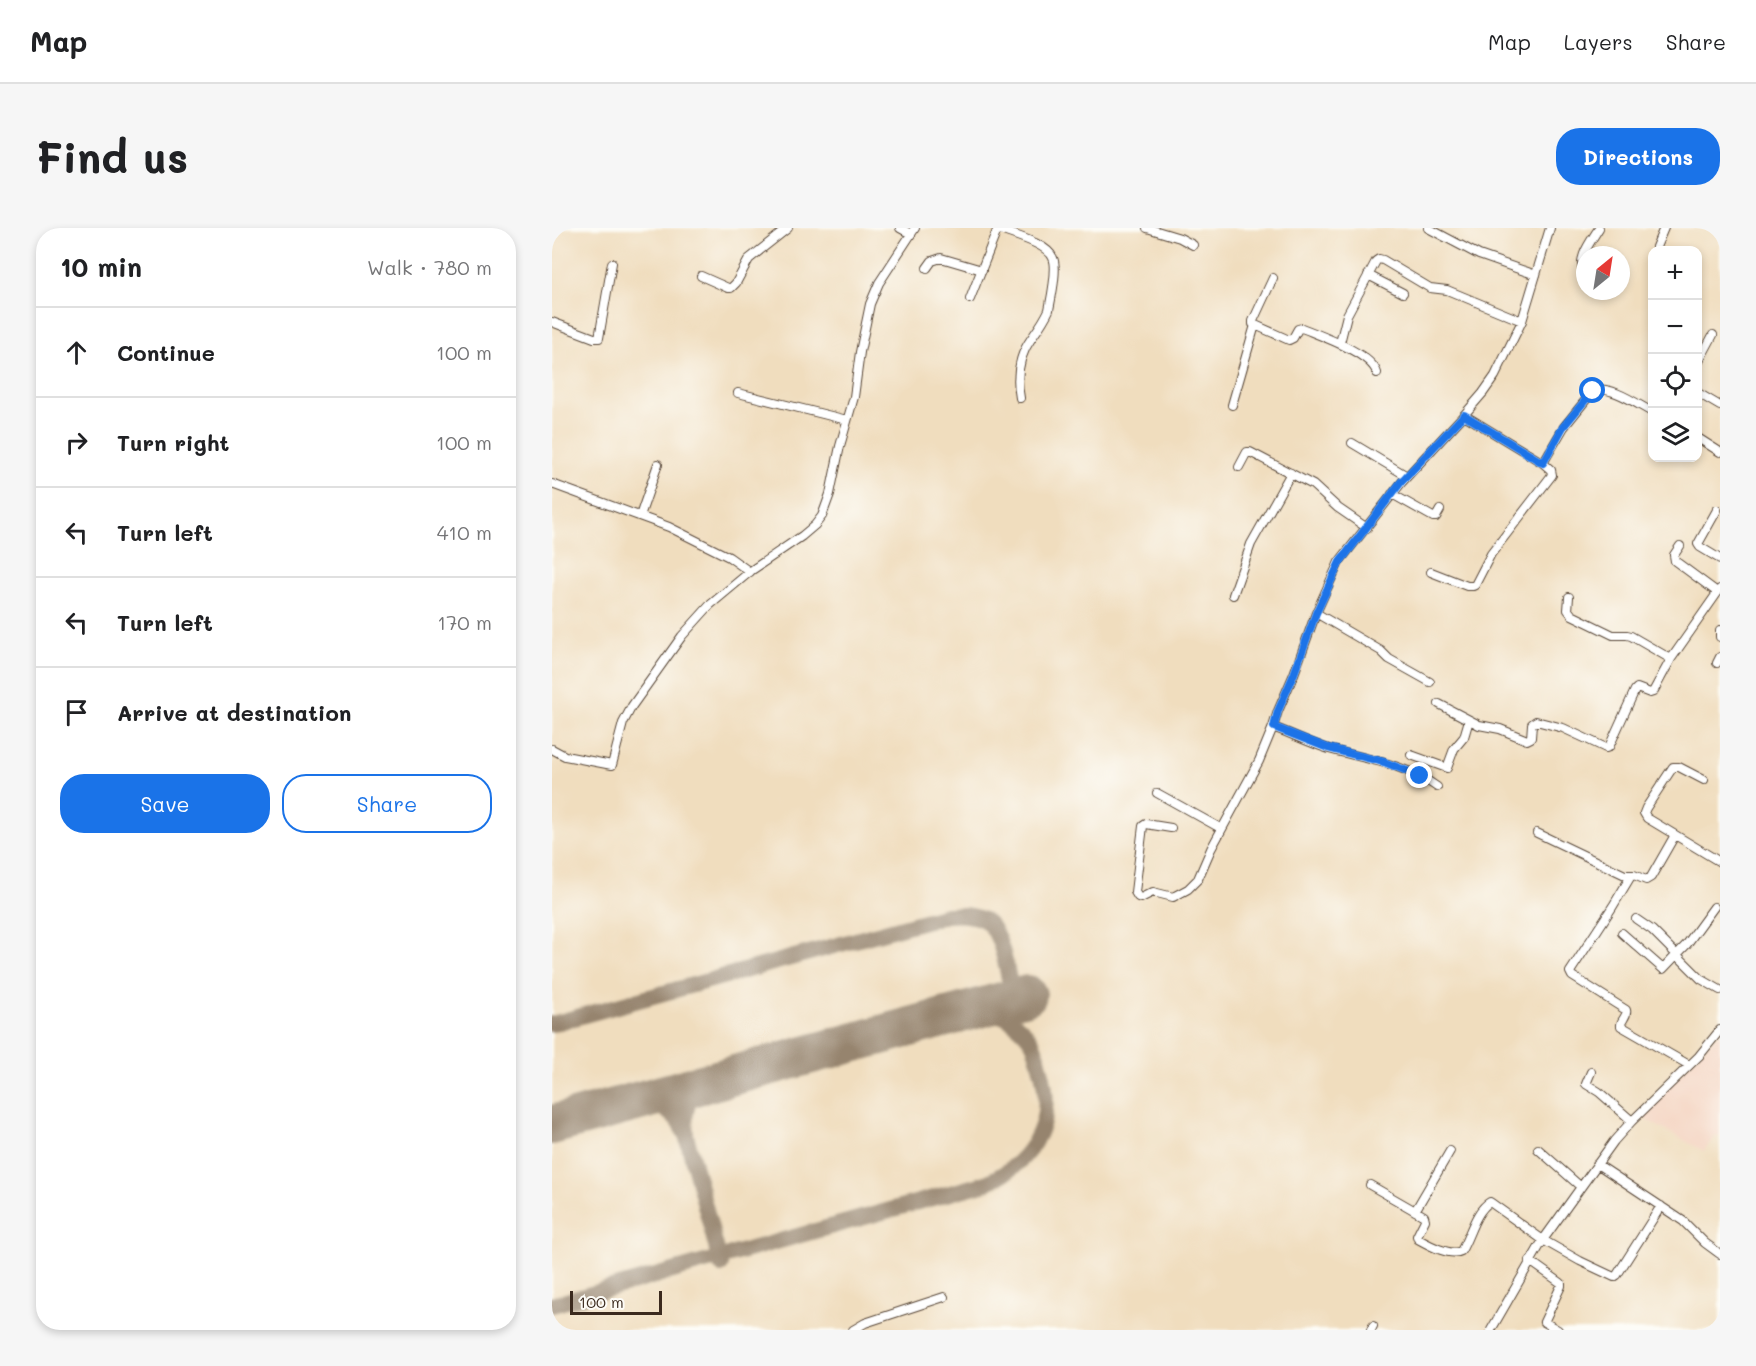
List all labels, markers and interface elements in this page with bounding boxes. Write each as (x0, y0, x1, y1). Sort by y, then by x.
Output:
text: Map (30, 23, 87, 59)
text: Map (1488, 28, 1531, 55)
text: Layers (1564, 28, 1633, 55)
text: Share (1666, 28, 1726, 55)
button: Directions (1556, 128, 1720, 185)
text: Find us (36, 129, 188, 184)
north arrow (1576, 246, 1630, 300)
map controls (1648, 246, 1702, 462)
button: + (1648, 246, 1702, 300)
text: 10 min (60, 250, 142, 284)
text: Walk · 780 m (367, 254, 492, 280)
button: − (1648, 300, 1702, 354)
icon: ahead (60, 336, 93, 369)
text: Continue (117, 338, 215, 367)
text: 100 m (436, 339, 492, 365)
button: locate (1648, 354, 1702, 408)
route start (1579, 377, 1605, 403)
button: layers (1648, 408, 1702, 462)
icon: right (60, 426, 93, 459)
text: Turn right (117, 428, 229, 457)
text: 100 m (436, 429, 492, 455)
icon: left (60, 516, 93, 549)
text: Turn left (117, 518, 213, 547)
text: 410 m (437, 519, 492, 545)
icon: left (60, 606, 93, 639)
text: Turn left (117, 608, 213, 637)
text: 170 m (437, 609, 492, 635)
icon: arrive (60, 696, 93, 729)
text: Arrive at destination (117, 698, 352, 727)
route end (1406, 762, 1432, 788)
button: Save (60, 774, 270, 833)
button: Share (282, 774, 492, 833)
scale bar (570, 1288, 662, 1316)
text: 100 m (579, 1291, 624, 1312)

